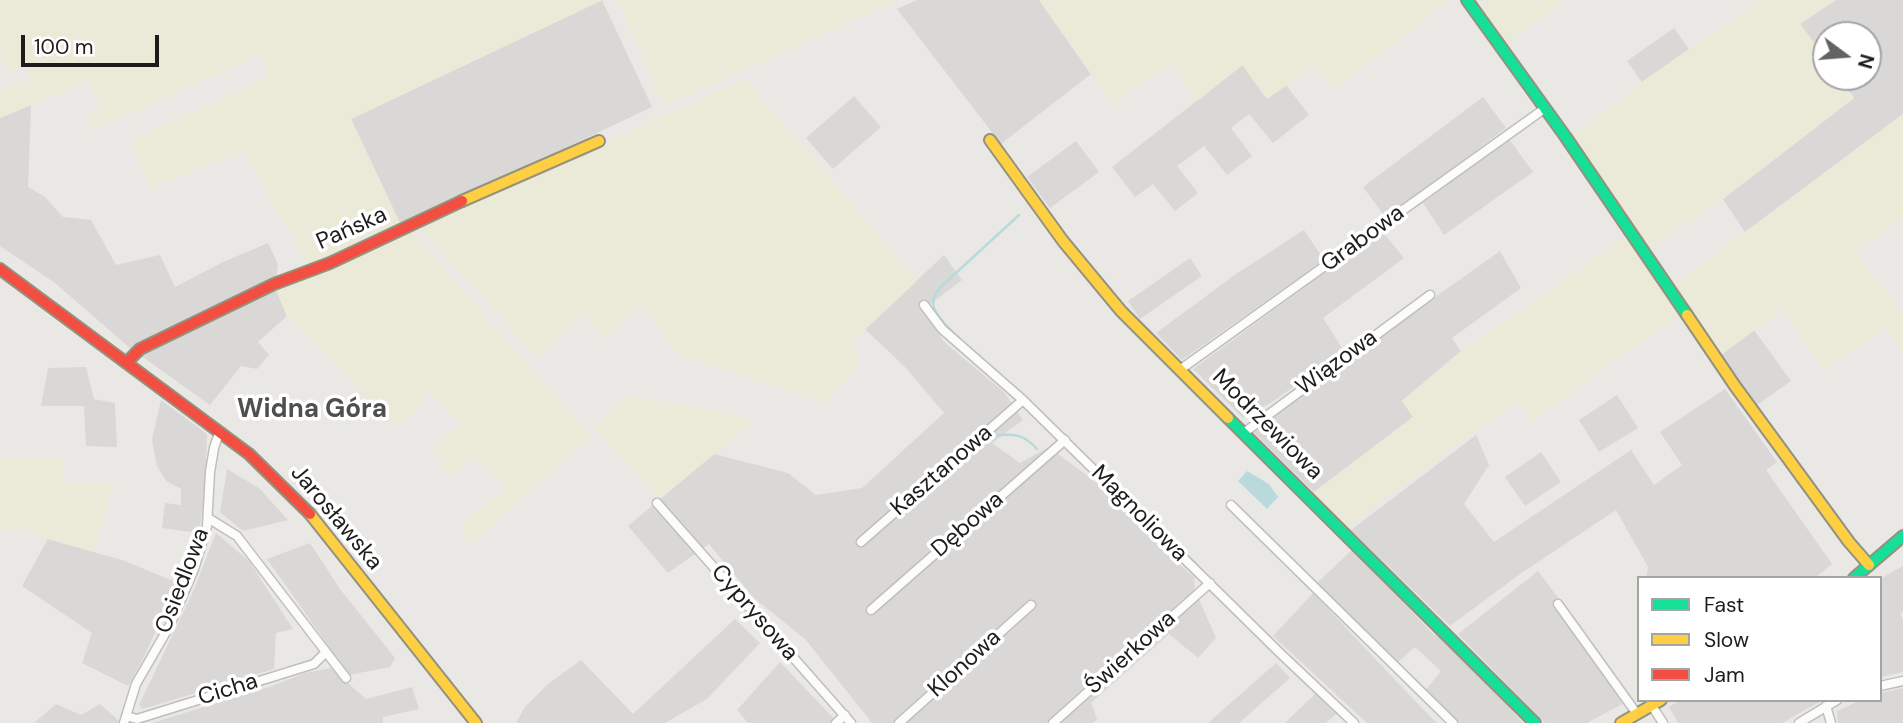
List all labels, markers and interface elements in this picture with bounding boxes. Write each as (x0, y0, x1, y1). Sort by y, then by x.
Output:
scale bar (24, 21, 163, 65)
north arrow (1812, 21, 1882, 91)
text: 100 m (34, 33, 94, 61)
text: N (1852, 51, 1880, 71)
street label: Grabowa (1316, 200, 1410, 278)
street label: Pańska (313, 201, 391, 257)
street label: Wiązowa (1291, 324, 1383, 402)
street label: Modrzewiowa (1206, 364, 1328, 486)
district label: Widna Góra (237, 394, 387, 426)
street label: Kasztanowa (886, 420, 998, 522)
street label: Jarosławska (284, 460, 388, 576)
street label: Magnoliowa (1085, 460, 1193, 568)
street label: Dębowa (926, 486, 1010, 564)
street label: Osiedlowa (150, 525, 216, 637)
street label: Cyprysowa (705, 559, 803, 667)
legend (1637, 576, 1882, 702)
text: Fast (1704, 591, 1744, 619)
street label: Świerkowa (1080, 605, 1182, 701)
street label: Klonowa (923, 624, 1007, 704)
text: Slow (1704, 626, 1749, 654)
text: Jam (1704, 661, 1745, 689)
street label: Cicha (195, 668, 261, 712)

